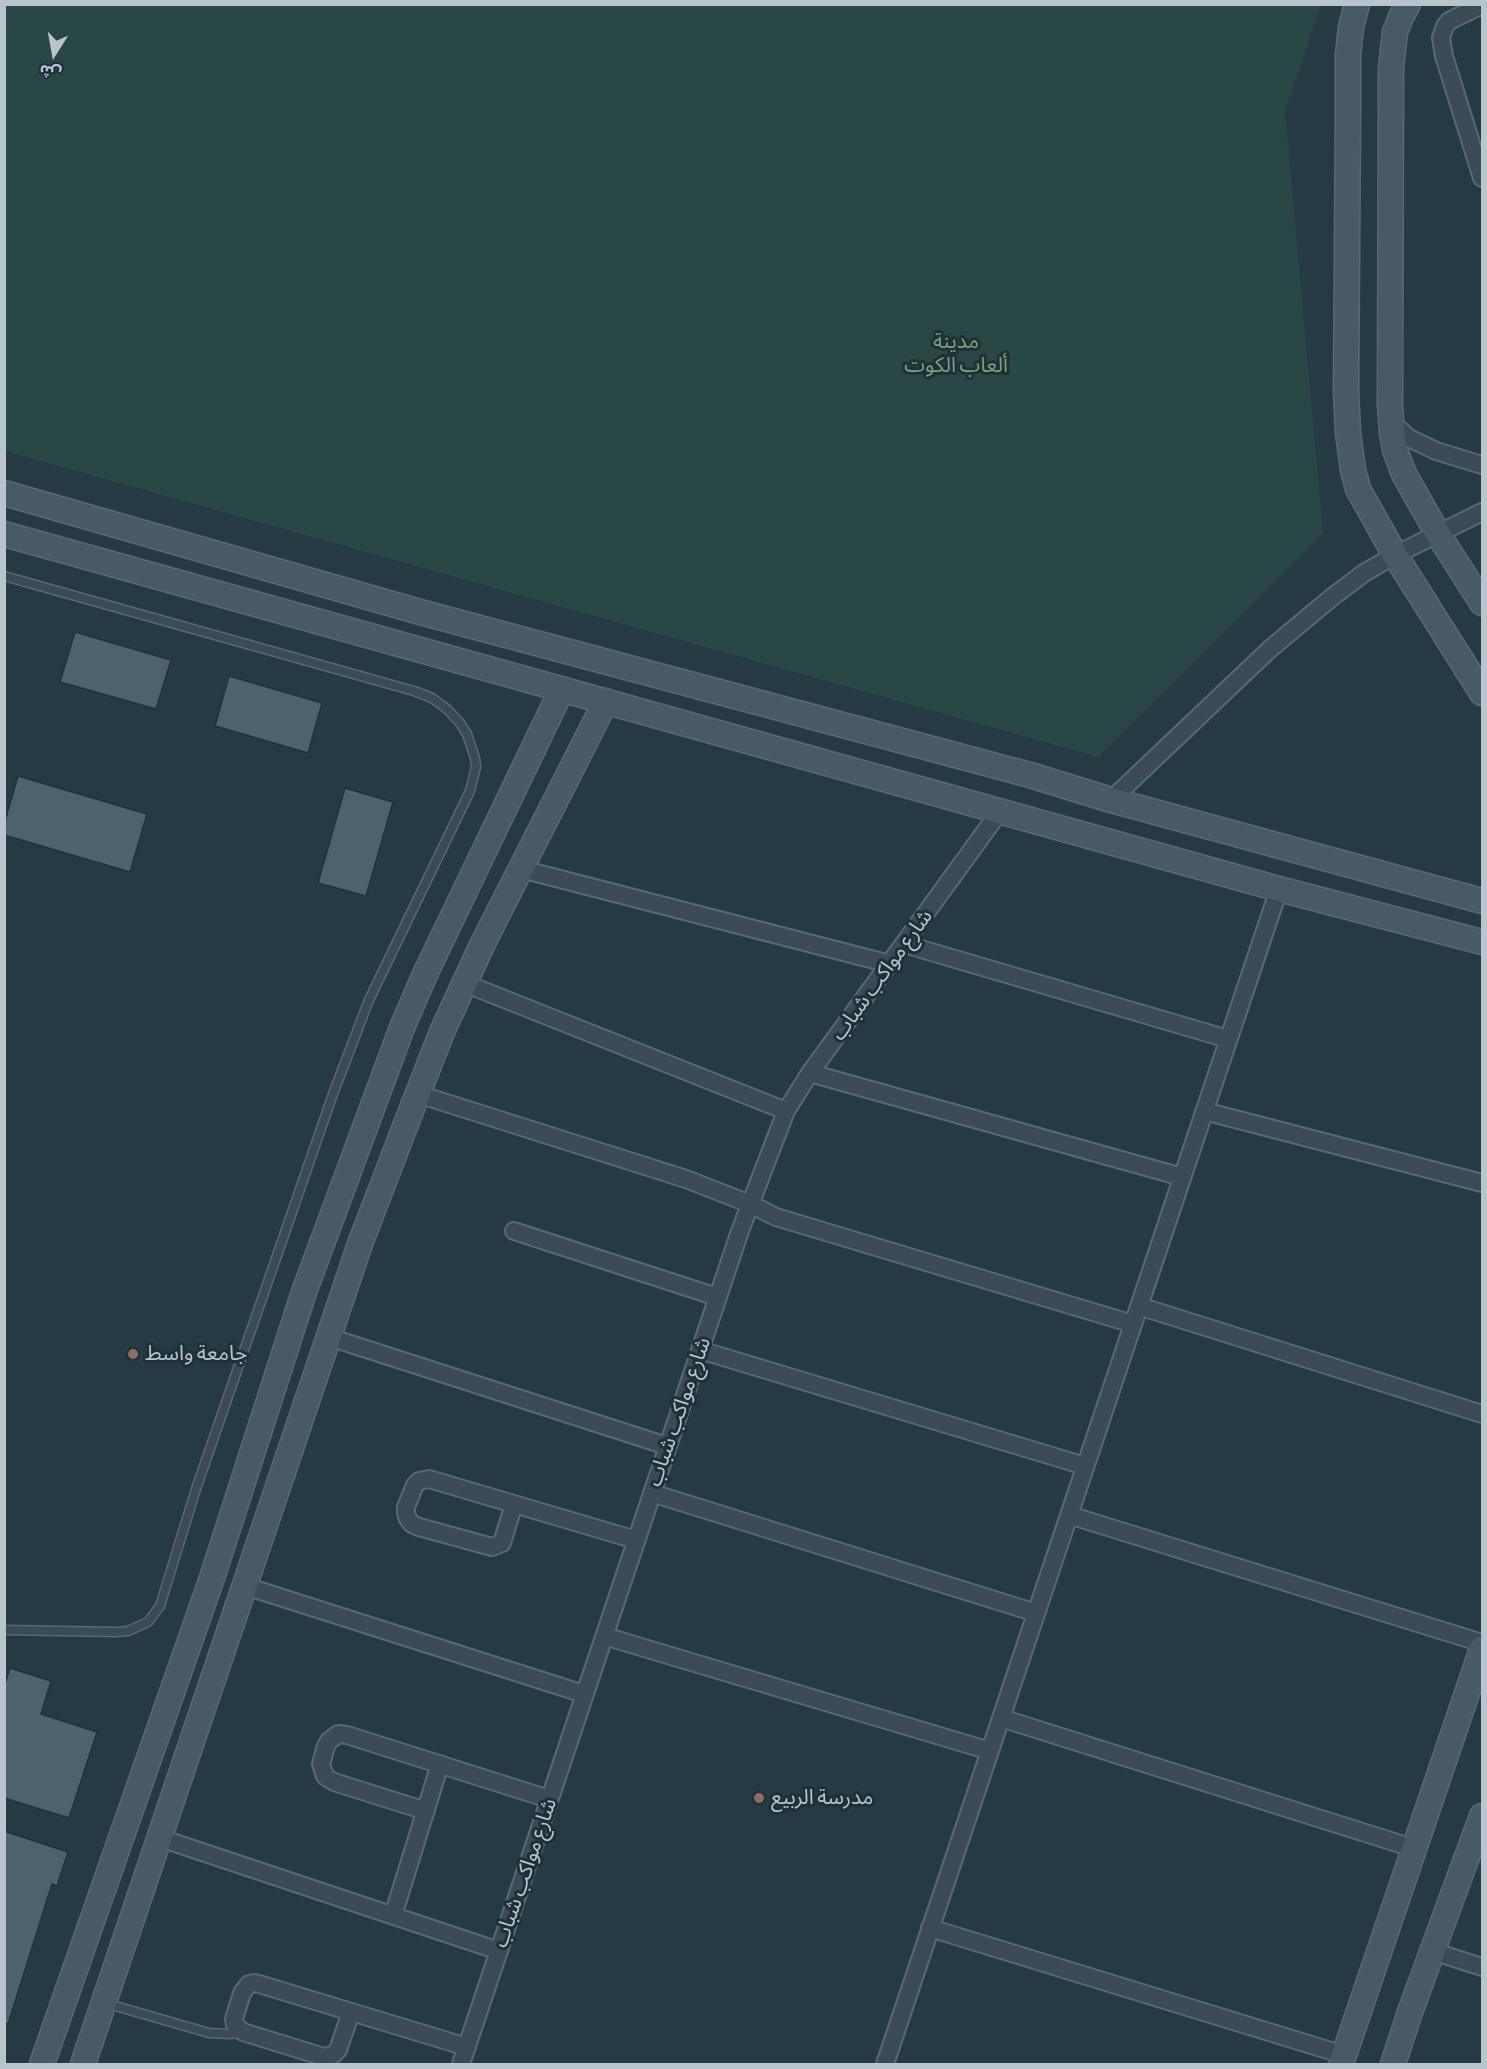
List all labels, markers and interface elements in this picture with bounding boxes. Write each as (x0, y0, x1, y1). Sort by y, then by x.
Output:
north arrow (24, 24, 84, 84)
text: ش (38, 62, 63, 82)
park label: مدينة ألعاب الكوت (904, 329, 1008, 379)
street label: شارع مواكب شباب (826, 904, 938, 1046)
street label: شارع مواكب شباب (642, 1334, 716, 1490)
place label: جامعة واسط (145, 1341, 247, 1367)
marker: جامعة واسط (126, 1347, 140, 1361)
place label: مدرسة الربيع (771, 1785, 873, 1811)
marker: مدرسة الربيع (752, 1791, 766, 1805)
street label: شارع مواكب شباب (488, 1795, 562, 1951)

